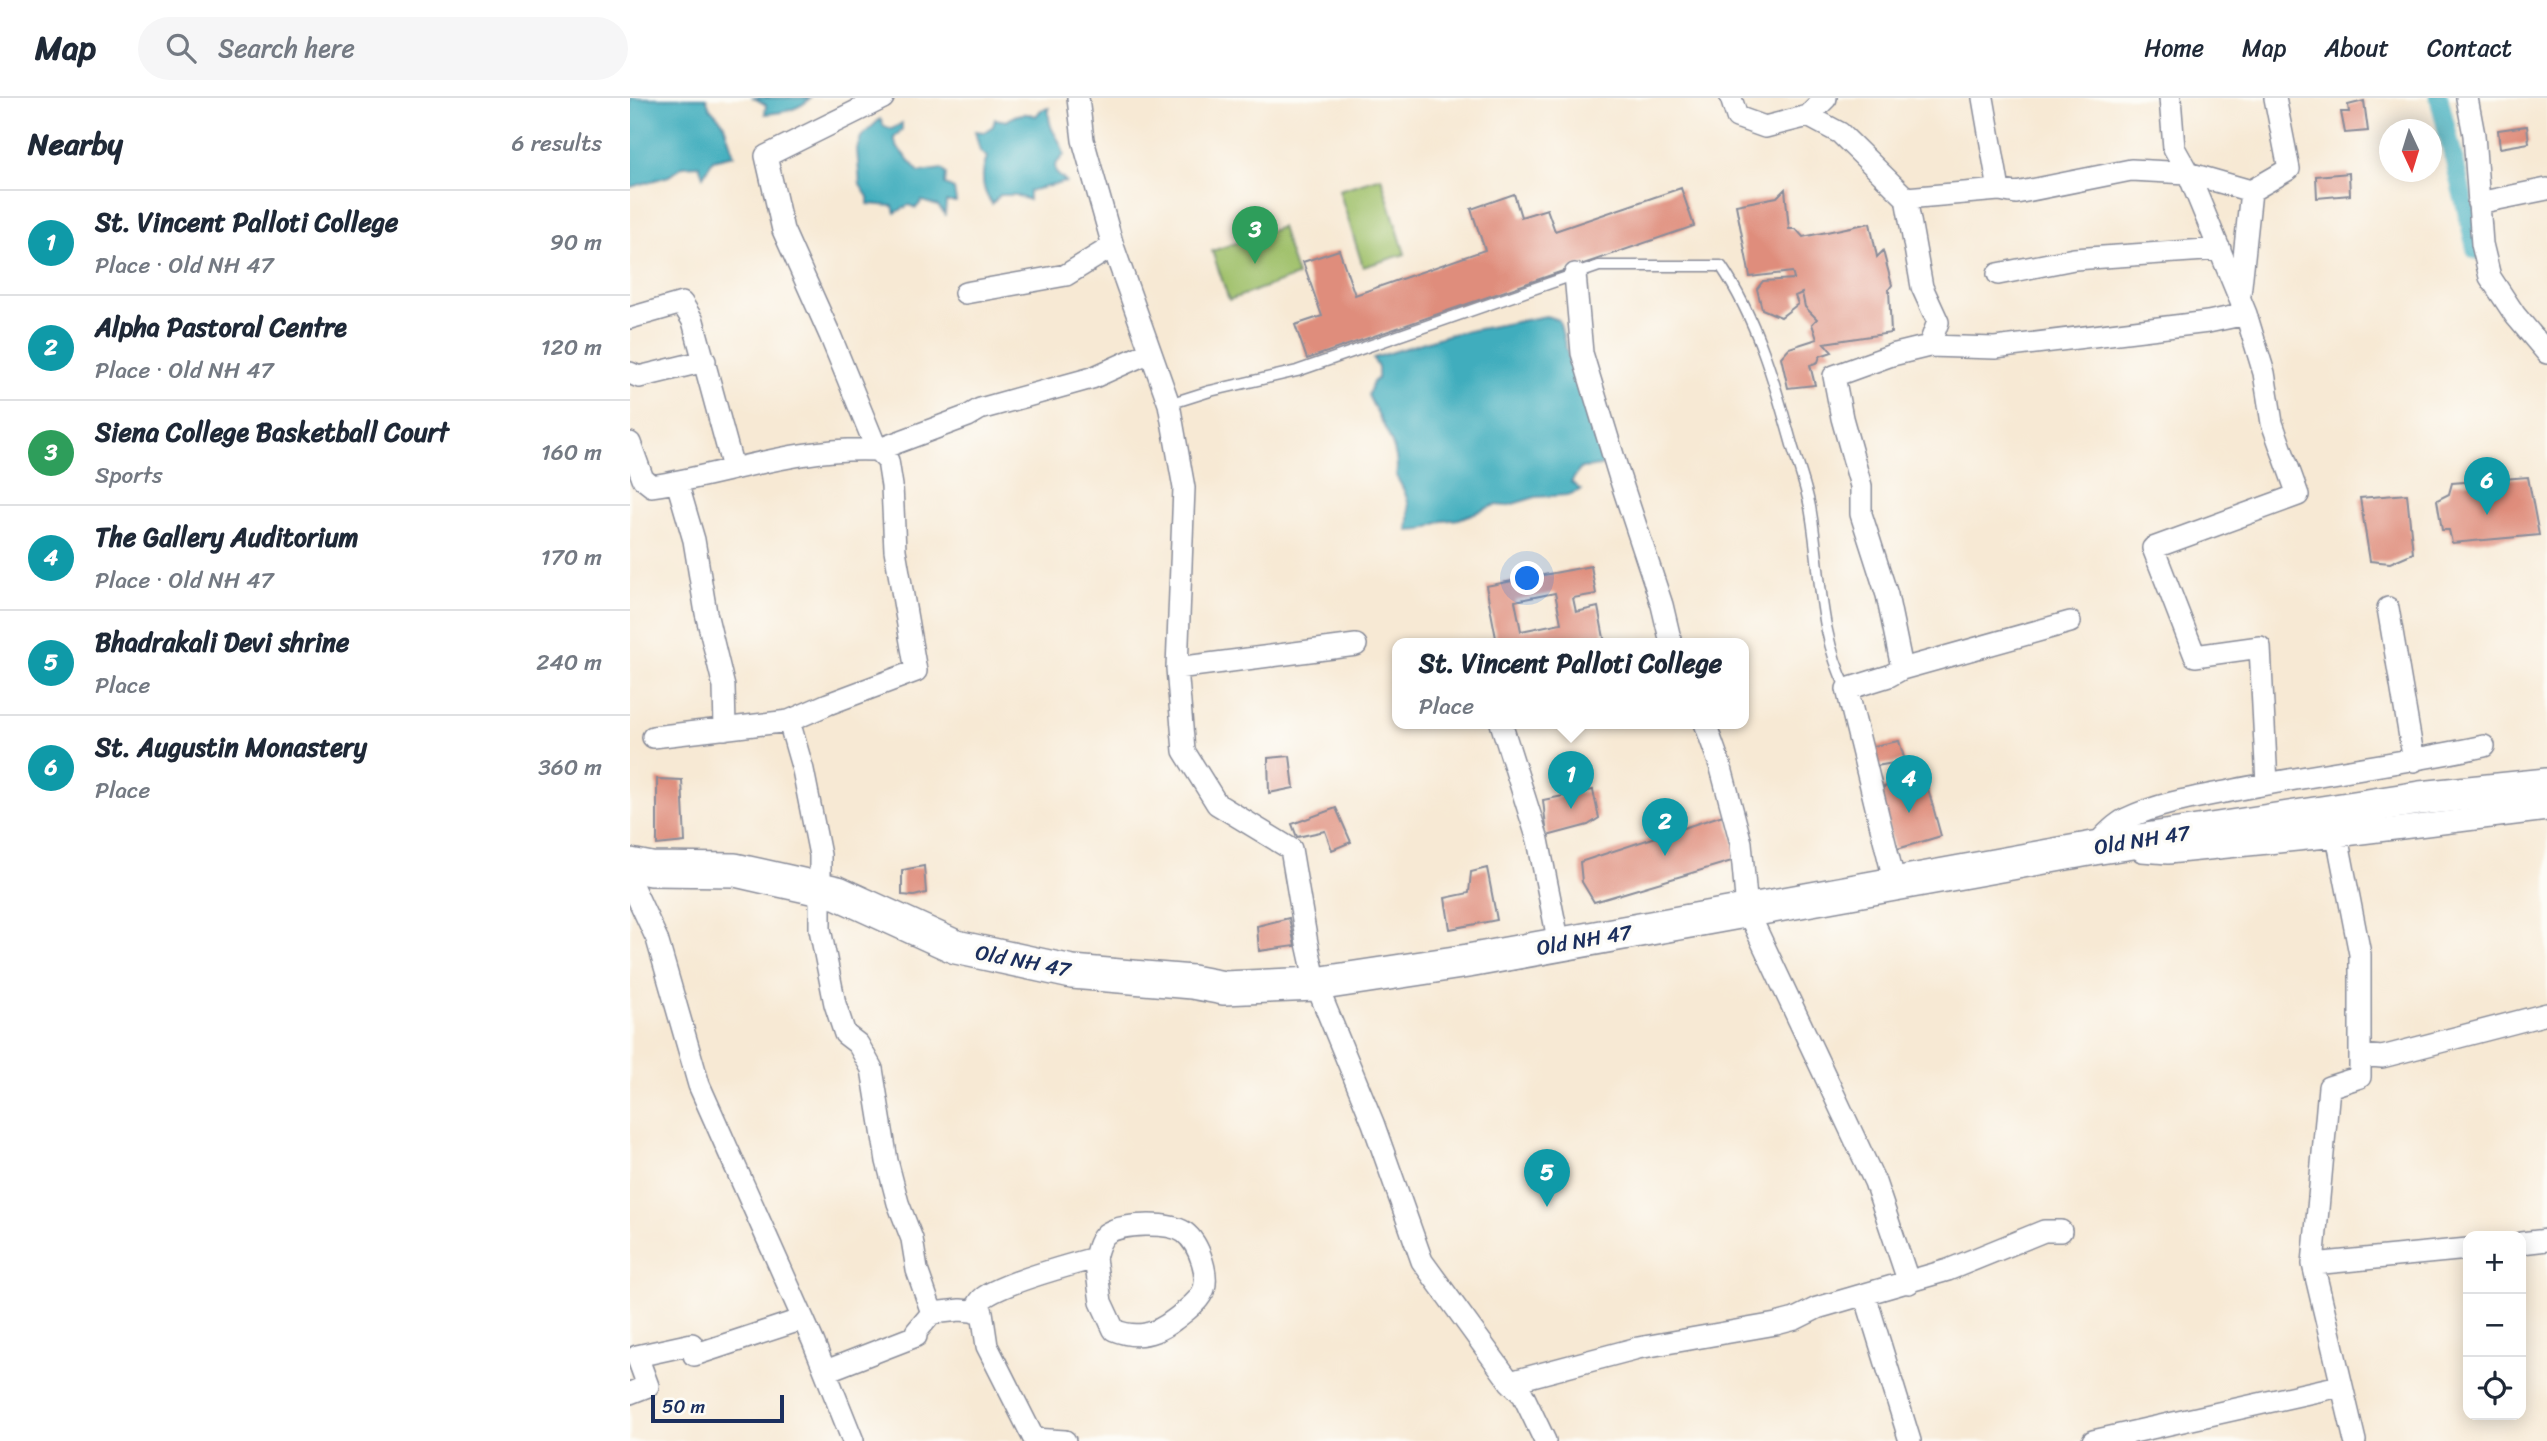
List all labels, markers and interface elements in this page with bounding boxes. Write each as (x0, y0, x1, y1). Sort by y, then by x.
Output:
search box (138, 17, 628, 80)
text: Map (35, 19, 96, 77)
text: Search here (218, 25, 355, 71)
text: Home (2144, 27, 2204, 69)
text: Map (2242, 27, 2286, 69)
text: About (2324, 27, 2389, 69)
text: Contact (2427, 27, 2512, 69)
icon: search (162, 29, 200, 67)
text: Nearby (28, 117, 123, 171)
north arrow (2379, 119, 2442, 182)
text: 6 results (512, 123, 602, 164)
text: St. Vincent Palloti College (95, 199, 398, 245)
pin: 3 (1232, 206, 1278, 264)
text: 1 (46, 222, 56, 263)
text: 90 m (550, 222, 602, 263)
text: Place · Old NH 47 (95, 245, 274, 286)
text: Alpha Pastoral Centre (95, 304, 347, 350)
text: 2 (44, 327, 58, 368)
text: 120 m (541, 327, 602, 368)
text: Place · Old NH 47 (95, 350, 274, 391)
text: Siena College Basketball Court (95, 409, 449, 455)
text: 3 (45, 432, 57, 473)
text: 160 m (541, 432, 602, 473)
text: Sports (95, 455, 163, 496)
pin: 6 (2464, 457, 2510, 515)
text: The Gallery Auditorium (95, 514, 359, 560)
text: 4 (44, 537, 58, 578)
text: 170 m (541, 537, 602, 578)
text: Place · Old NH 47 (95, 560, 274, 601)
your location (1510, 561, 1544, 595)
text: Bhadrakali Devi shrine (95, 619, 349, 665)
popup (1392, 638, 1749, 729)
text: St. Vincent Palloti College (1419, 640, 1722, 686)
text: 5 (44, 642, 58, 683)
text: 240 m (536, 642, 602, 683)
text: Place (95, 665, 150, 706)
text: Place (1419, 686, 1474, 727)
text: St. Augustin Monastery (95, 724, 367, 770)
text: 6 (44, 747, 58, 788)
text: 360 m (538, 747, 602, 788)
pin: 1 (1548, 751, 1594, 809)
pin: 4 (1886, 755, 1932, 813)
text: Place (95, 770, 150, 811)
pin: 2 (1642, 798, 1688, 856)
street label: Old NH 47 (2092, 813, 2194, 866)
street label: Old NH 47 (1533, 913, 1637, 967)
street label: Old NH 47 (972, 933, 1076, 989)
pin: 5 (1524, 1149, 1570, 1207)
map controls (2463, 1231, 2526, 1420)
button: + (2463, 1231, 2526, 1294)
button: − (2463, 1294, 2526, 1357)
button: locate (2463, 1357, 2526, 1420)
text: 50 m (662, 1390, 705, 1423)
scale bar (651, 1392, 784, 1424)

